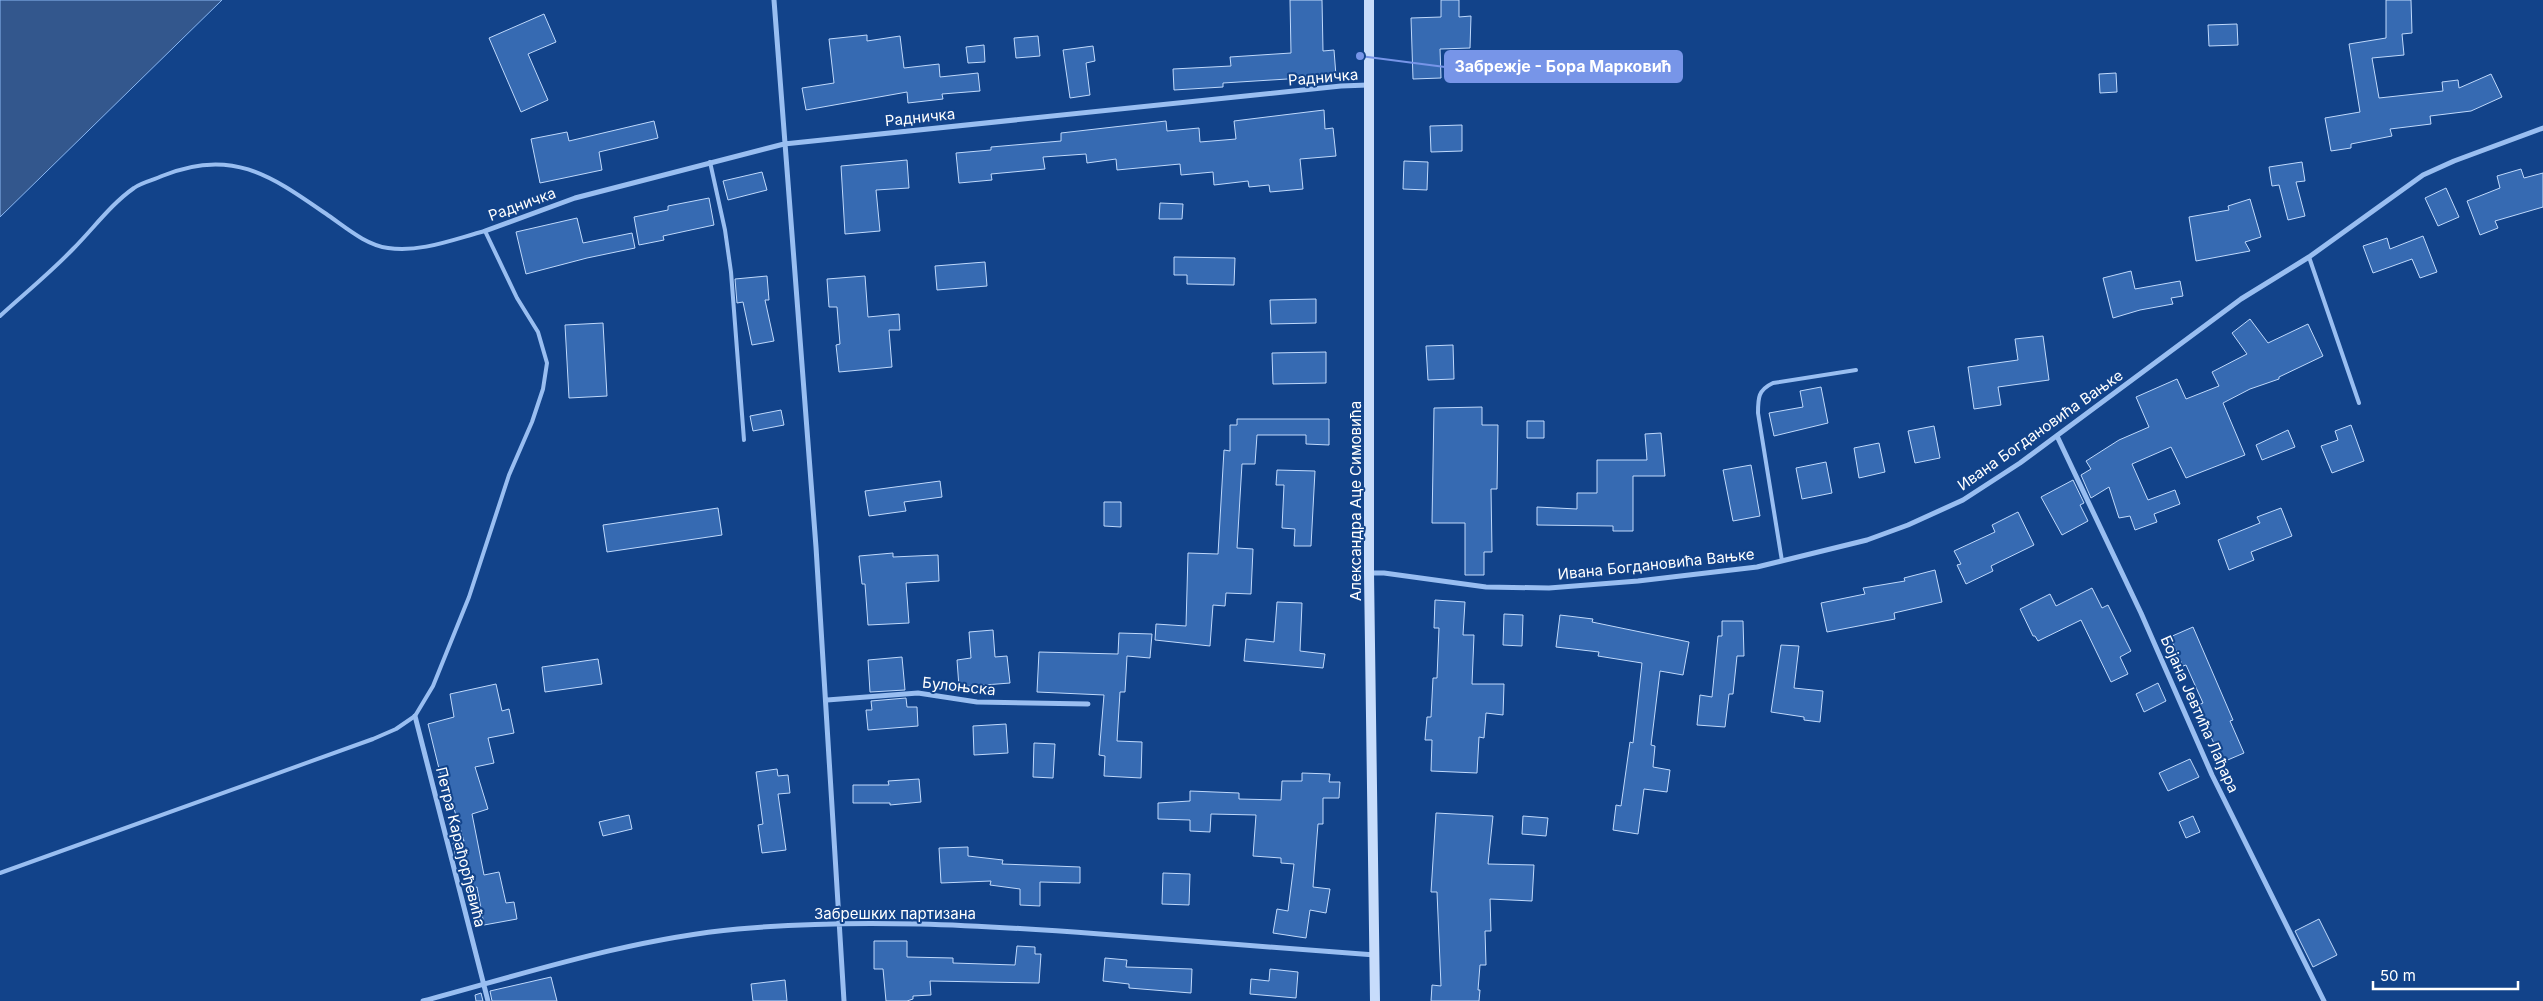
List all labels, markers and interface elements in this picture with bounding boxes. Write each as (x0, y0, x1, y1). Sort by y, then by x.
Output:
callout: Забрежје - Бора Марковић (1445, 51, 1682, 82)
text: Забрежје - Бора Марковић (1454, 56, 1672, 76)
street label: Радничка (1287, 64, 1359, 90)
street label: Радничка (884, 104, 956, 130)
street label: Радничка (486, 183, 558, 225)
street label: Ивана Богдановића Вањке (1954, 366, 2126, 494)
street label: Александра Аце Симовића (1346, 401, 1365, 601)
street label: Ивана Богдановића Вањке (1557, 544, 1755, 584)
street label: Бојана Јевтића Лађара (2157, 632, 2243, 796)
street label: Булоњска (921, 673, 997, 699)
street label: Петра Карађорђевића (432, 765, 490, 929)
street label: Забрешких партизана (814, 904, 976, 923)
scale bar (2373, 958, 2518, 990)
text: 50 m (2380, 966, 2416, 985)

